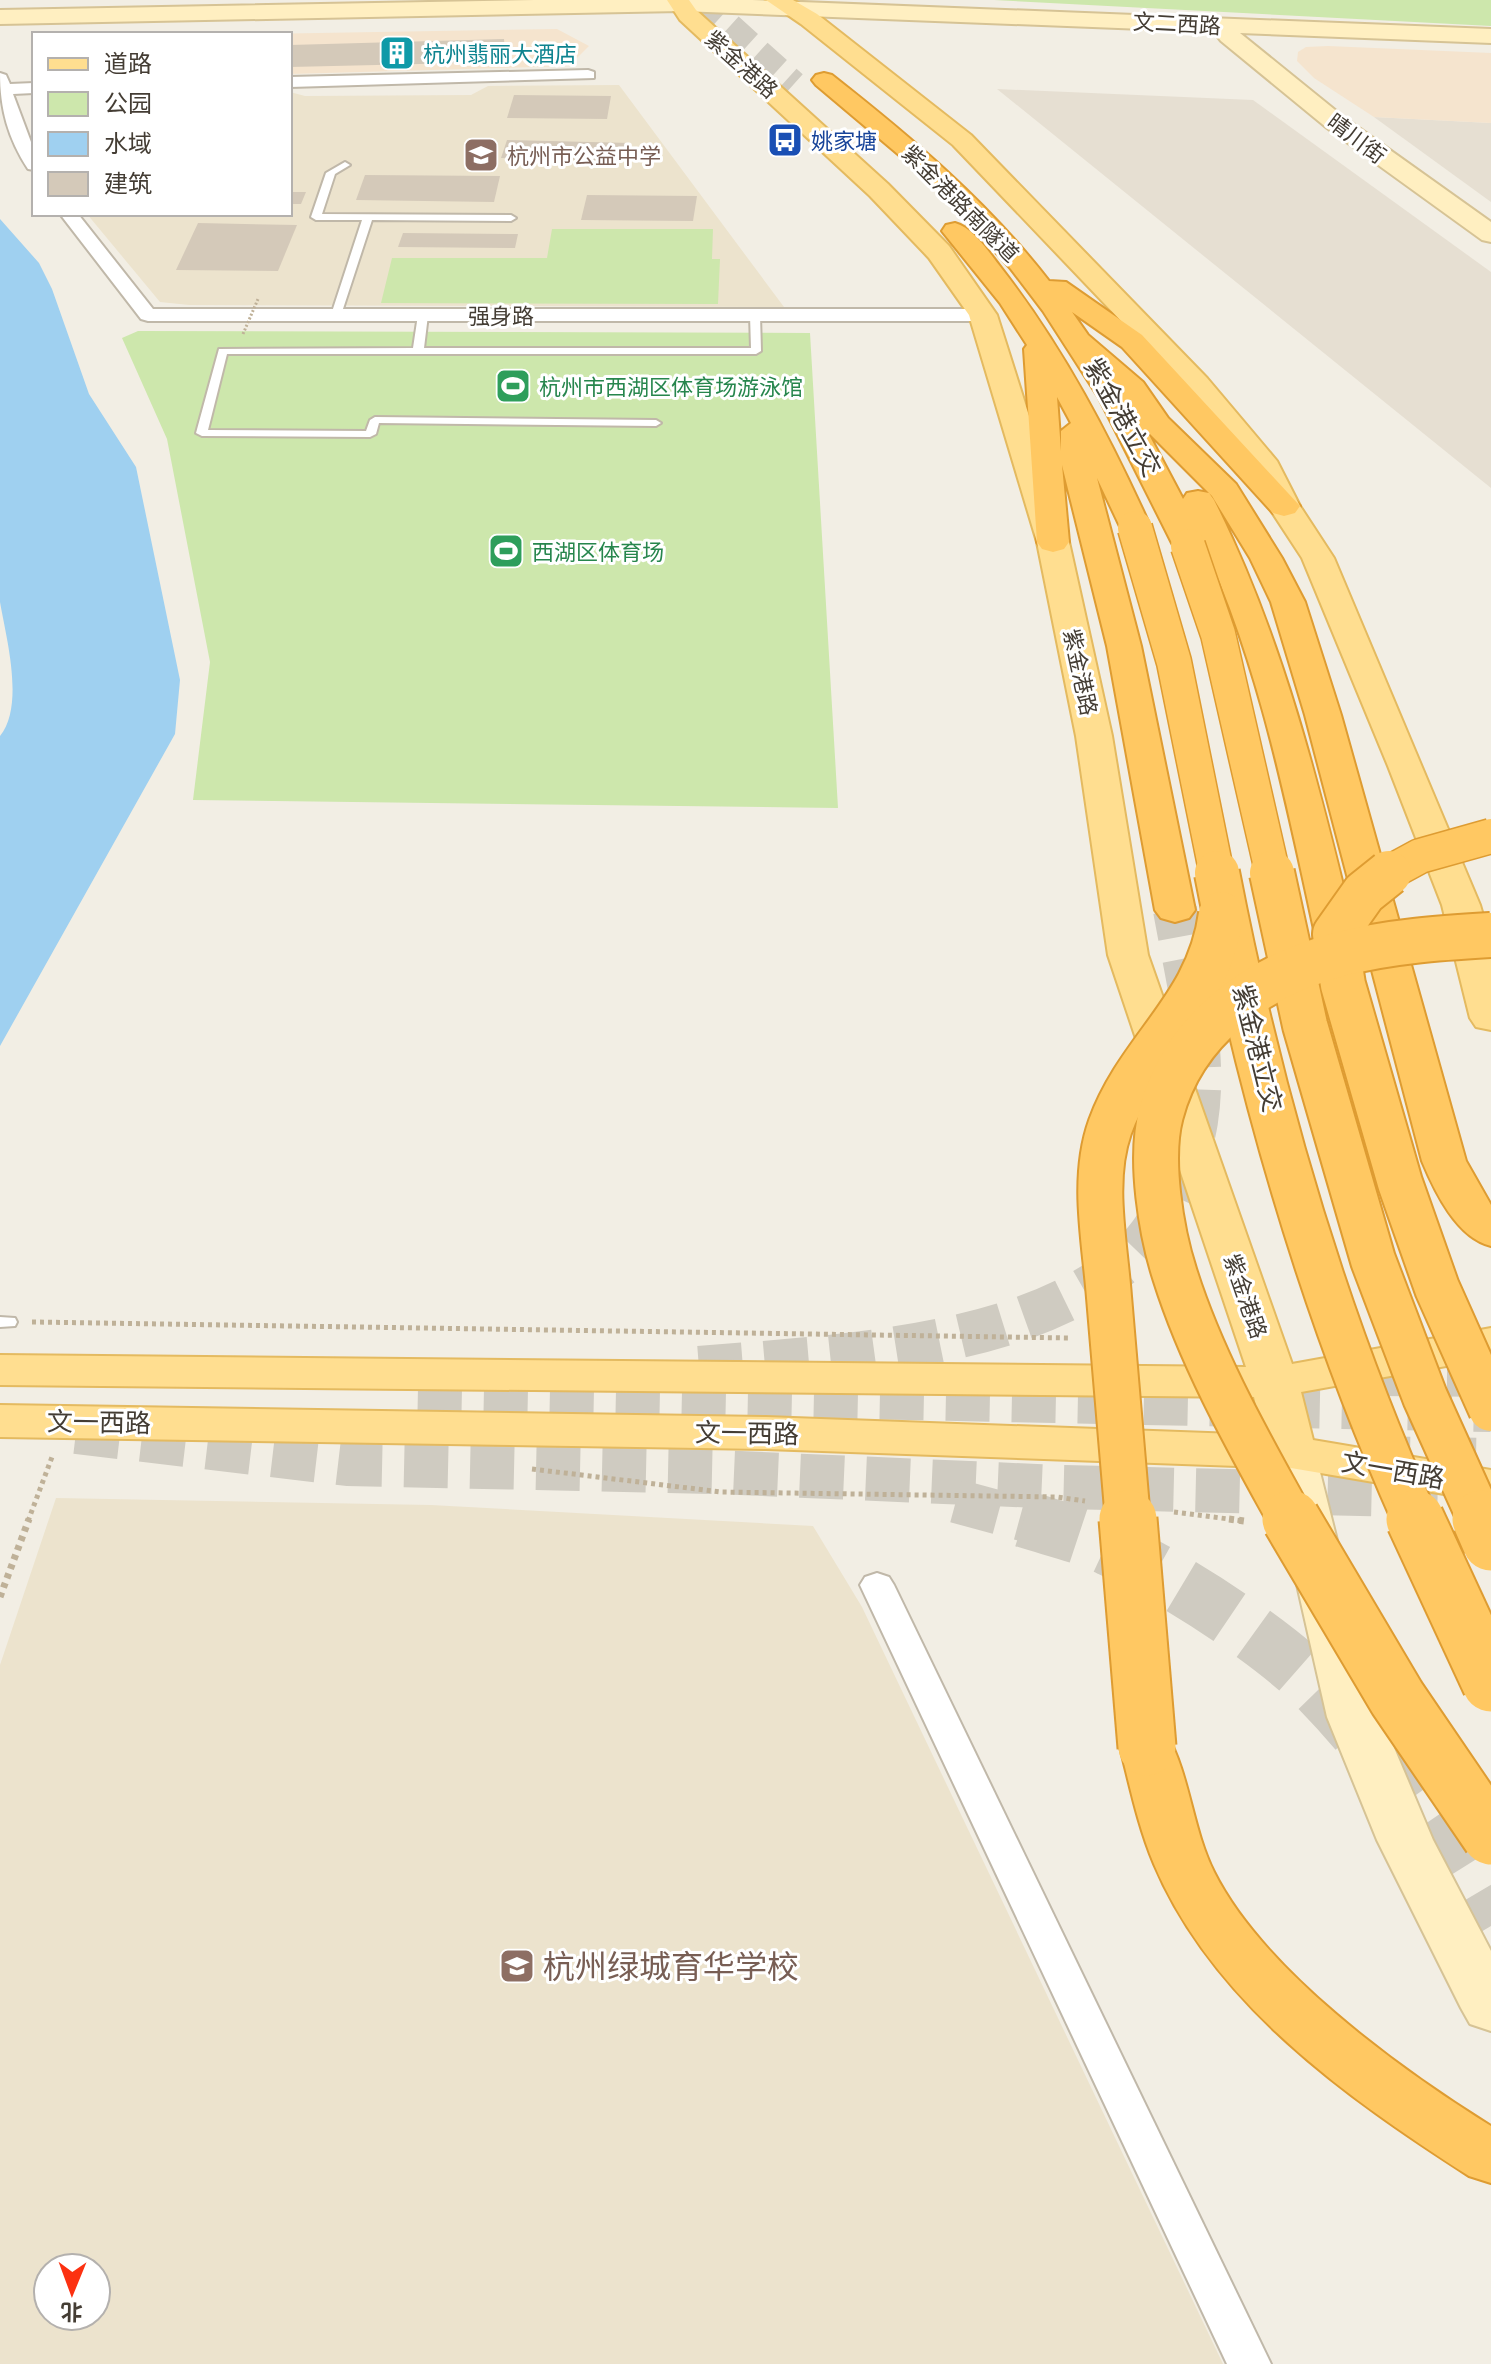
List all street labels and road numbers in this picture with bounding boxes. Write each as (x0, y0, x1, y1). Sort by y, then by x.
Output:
street label: 文二西路 (1132, 7, 1222, 39)
street label: 紫金港路 (700, 25, 784, 103)
street label: 晴川街 (1323, 107, 1391, 169)
street label: 紫金港路南隧道 (897, 139, 1025, 267)
street label: 强身路 (468, 302, 534, 329)
street label: 紫金港立交 (1078, 353, 1168, 481)
street label: 紫金港路 (1059, 626, 1103, 718)
street label: 紫金港立交 (1227, 981, 1289, 1115)
street label: 紫金港路 (1219, 1250, 1273, 1342)
street label: 文一西路 (47, 1406, 151, 1438)
street label: 文一西路 (695, 1417, 799, 1449)
street label: 文一西路 (1339, 1446, 1447, 1494)

